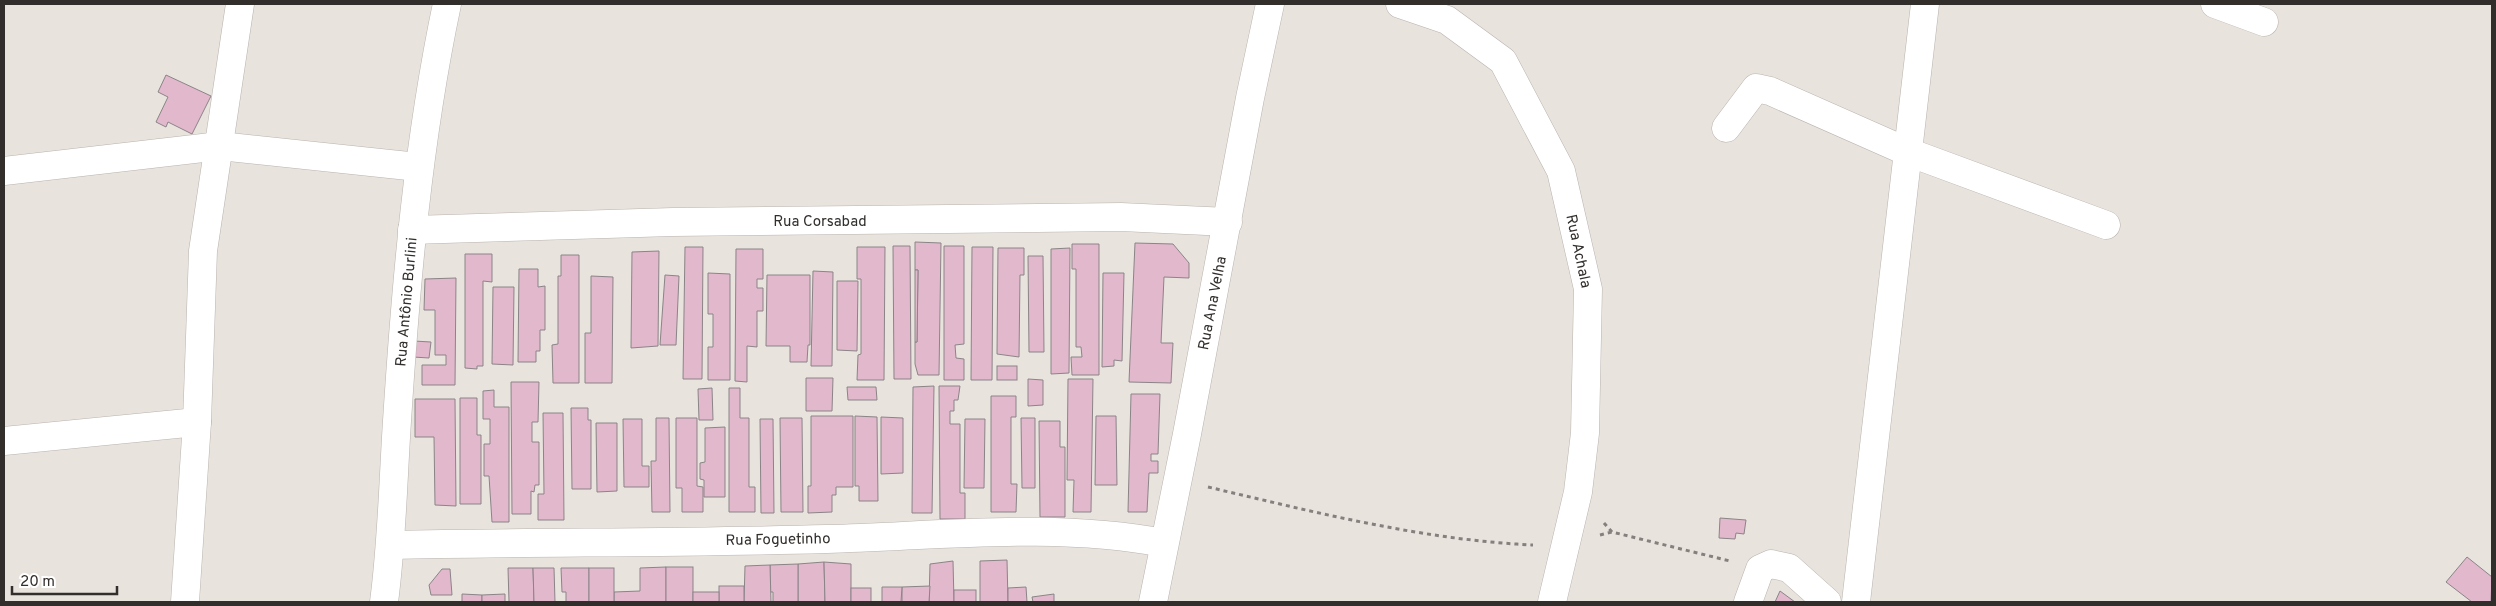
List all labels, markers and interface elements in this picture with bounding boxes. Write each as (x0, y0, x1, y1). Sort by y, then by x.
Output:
street label: Rua Corsabad (773, 213, 867, 232)
street label: Rua Achala (1560, 213, 1595, 290)
street label: Rua Antônio Burlini (392, 237, 423, 368)
street label: Rua Ana Velha (1195, 255, 1232, 352)
street label: Rua Foguetinho (725, 530, 831, 551)
scale bar (12, 564, 118, 596)
text: 20 m (20, 573, 55, 592)

